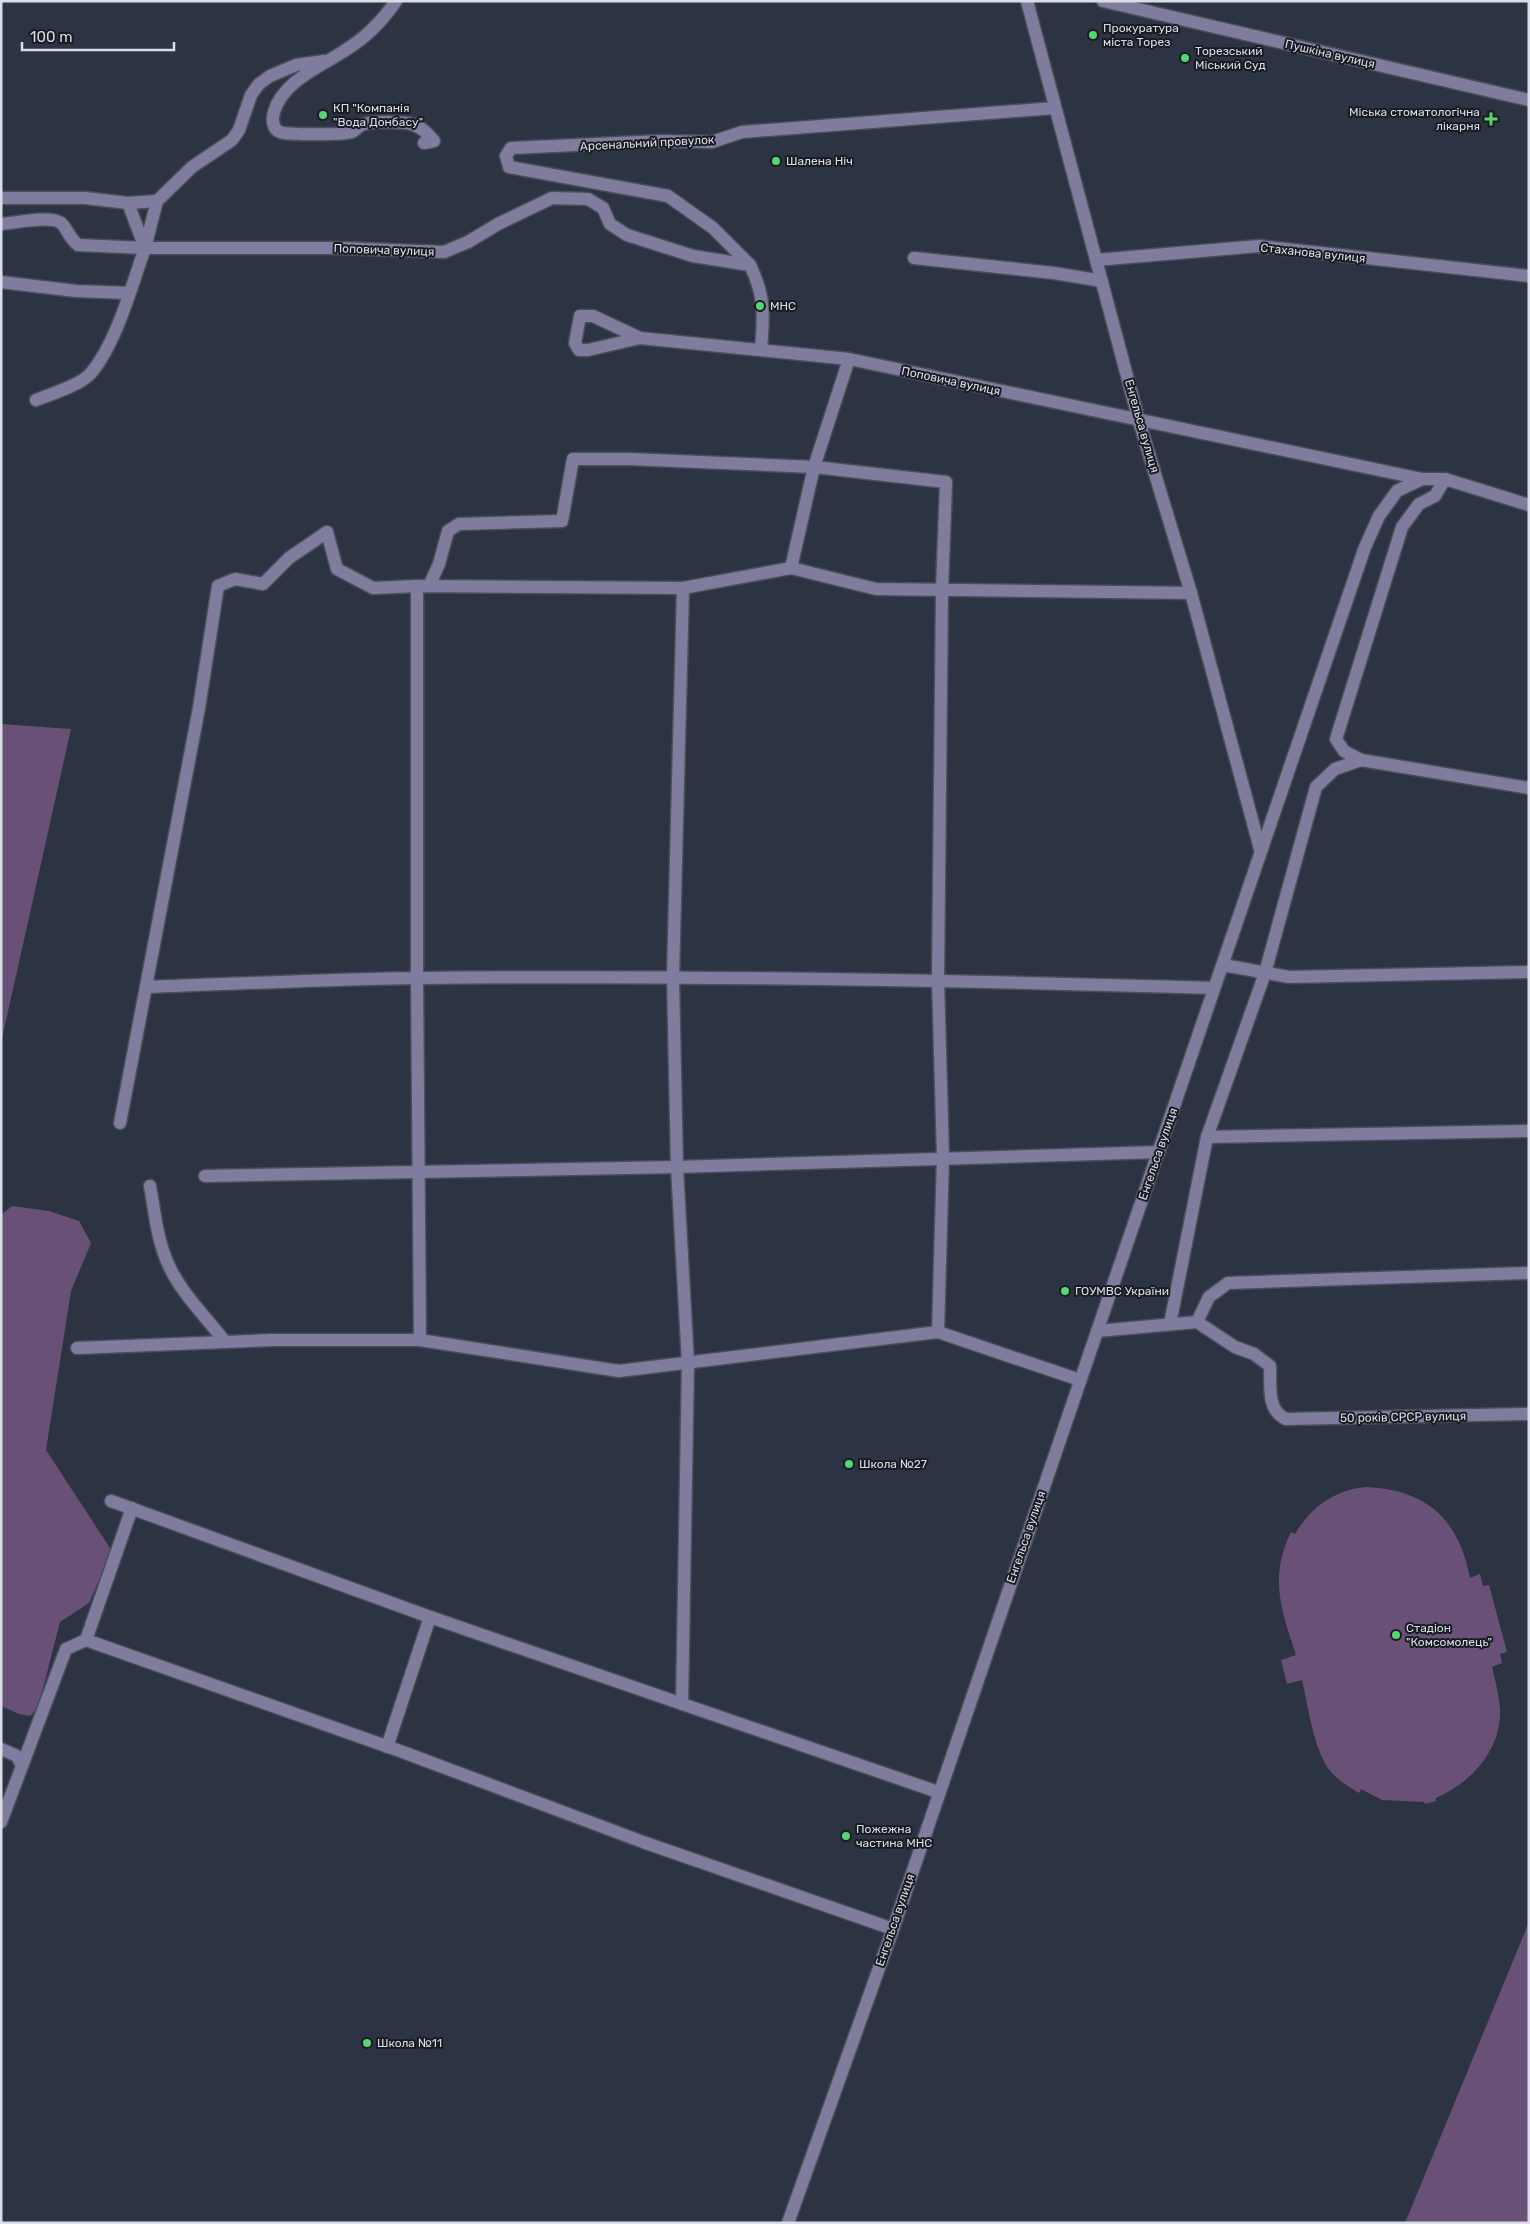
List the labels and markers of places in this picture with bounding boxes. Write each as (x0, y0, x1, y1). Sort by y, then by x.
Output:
place label: Прокуратура міста Торез (1103, 21, 1179, 49)
marker: Прокуратура міста Торез (1087, 29, 1099, 41)
place label: Торезський Міський Суд (1195, 44, 1266, 72)
marker: Торезський Міський Суд (1179, 52, 1191, 64)
place label: КП "Компанія "Вода Донбасу" (333, 101, 423, 129)
place label: Міська стоматологічна лікарня (1349, 105, 1480, 133)
marker: КП "Компанія "Вода Донбасу" (317, 109, 329, 121)
marker: Міська стоматологічна лікарня (1484, 112, 1498, 126)
place label: Шалена Нiч (786, 154, 853, 168)
marker: Шалена Нiч (770, 155, 782, 167)
place label: МНС (770, 299, 796, 313)
marker: МНС (754, 300, 766, 312)
place label: ГОУМВС України (1075, 1284, 1169, 1298)
marker: ГОУМВС України (1059, 1285, 1071, 1297)
place label: Школа №27 (859, 1457, 927, 1471)
marker: Школа №27 (843, 1458, 855, 1470)
place label: Стадіон "Комсомолець" (1406, 1621, 1492, 1649)
marker: Стадіон "Комсомолець" (1390, 1629, 1402, 1641)
place label: Пожежна частина МНС (856, 1822, 932, 1850)
marker: Пожежна частина МНС (840, 1830, 852, 1842)
place label: Школа №11 (377, 2036, 442, 2050)
marker: Школа №11 (361, 2037, 373, 2049)

